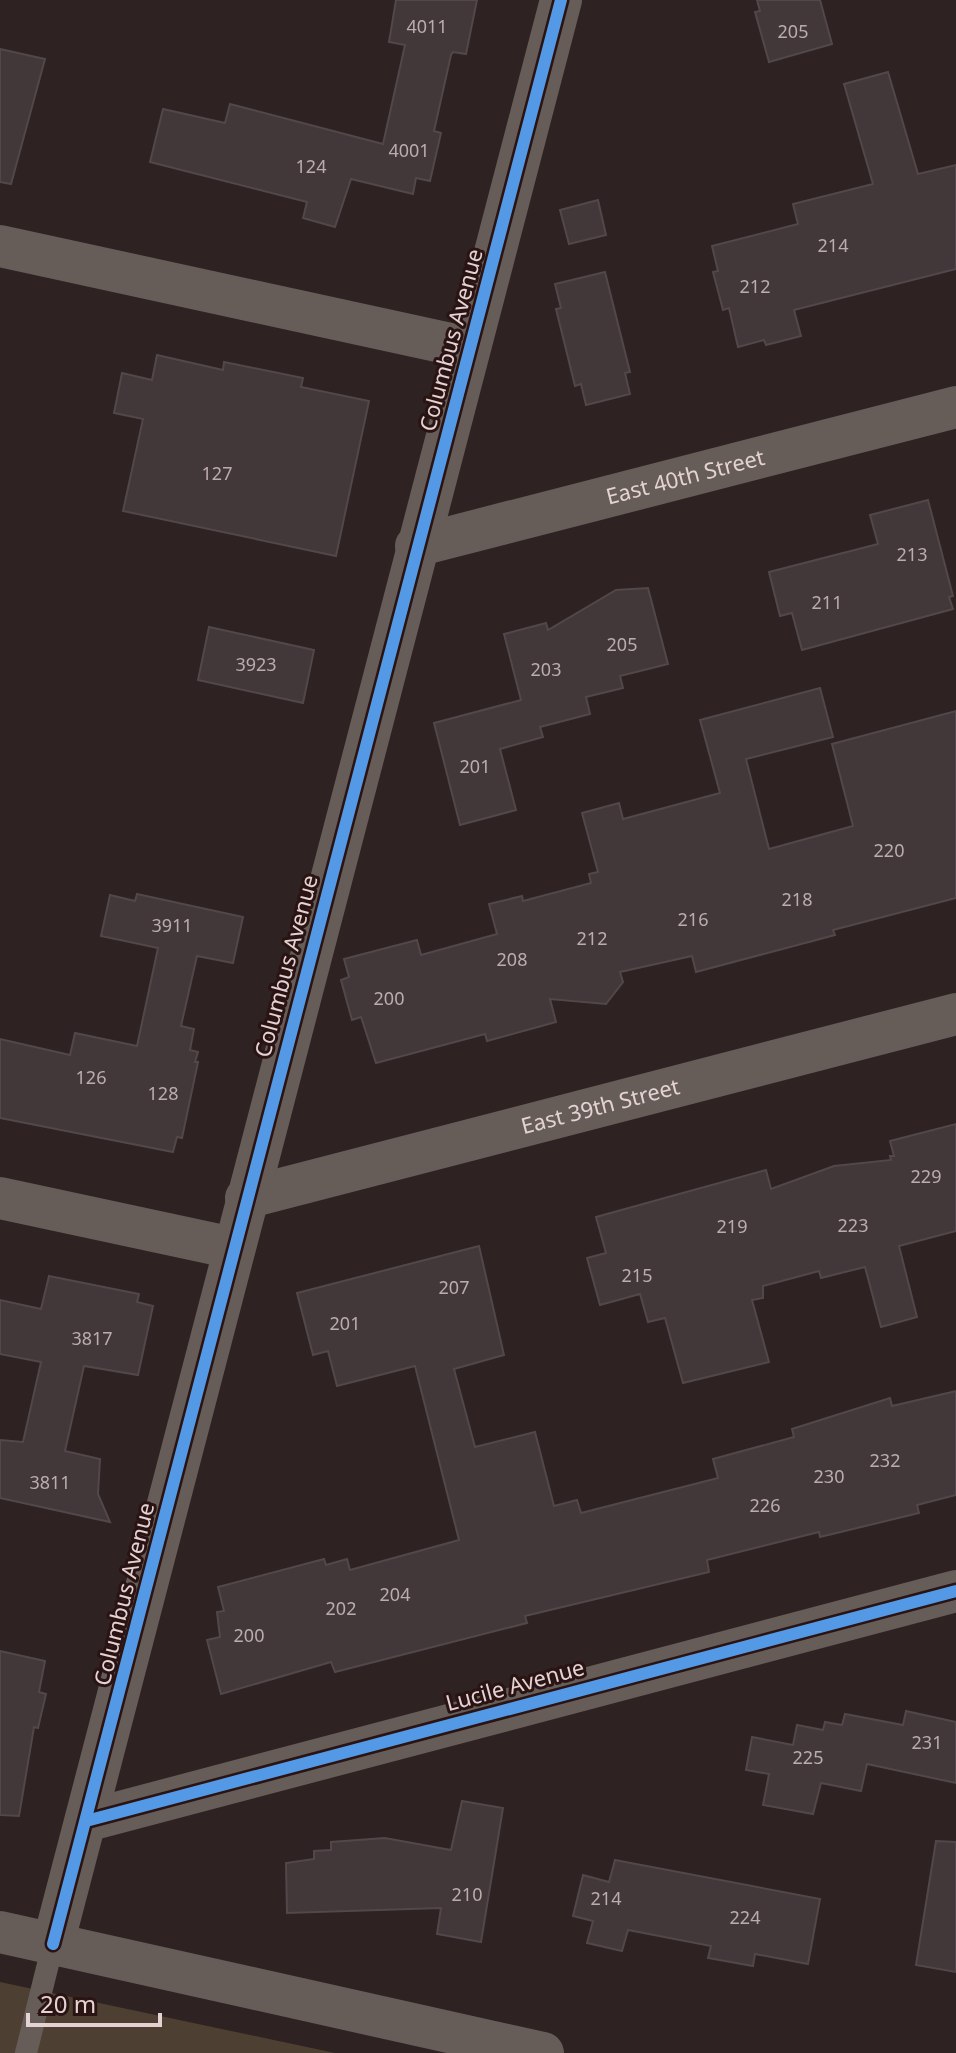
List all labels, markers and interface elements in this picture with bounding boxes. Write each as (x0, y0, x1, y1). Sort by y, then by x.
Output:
house number: 4011 (406, 14, 448, 38)
house number: 205 (778, 19, 808, 43)
house number: 4001 (388, 138, 430, 162)
house number: 124 (296, 154, 326, 178)
house number: 214 (818, 233, 848, 257)
street label: Columbus Avenue (411, 245, 489, 434)
house number: 212 (740, 274, 770, 298)
street label: East 40th Street (602, 441, 768, 511)
house number: 127 (202, 461, 232, 485)
house number: 213 (897, 542, 927, 566)
house number: 211 (812, 590, 842, 614)
house number: 205 (607, 632, 637, 656)
house number: 3923 (235, 652, 277, 676)
house number: 203 (531, 657, 561, 681)
house number: 201 (460, 754, 490, 778)
house number: 220 (874, 838, 904, 862)
street label: Columbus Avenue (246, 871, 324, 1060)
house number: 218 (782, 887, 812, 911)
house number: 216 (678, 907, 708, 931)
house number: 3911 (151, 913, 193, 937)
house number: 212 (577, 926, 607, 950)
house number: 208 (497, 947, 527, 971)
house number: 200 (374, 986, 404, 1010)
house number: 126 (76, 1065, 106, 1089)
street label: East 39th Street (517, 1070, 683, 1140)
house number: 128 (148, 1081, 178, 1105)
house number: 229 (911, 1164, 941, 1188)
house number: 223 (838, 1213, 868, 1237)
house number: 219 (717, 1214, 747, 1238)
house number: 215 (622, 1263, 652, 1287)
house number: 207 (439, 1275, 469, 1299)
house number: 201 (330, 1311, 360, 1335)
house number: 3817 (71, 1326, 113, 1350)
house number: 232 (870, 1448, 900, 1472)
house number: 230 (814, 1464, 844, 1488)
house number: 3811 (29, 1470, 71, 1494)
house number: 226 (750, 1493, 780, 1517)
street label: Columbus Avenue (86, 1499, 160, 1688)
house number: 204 (380, 1582, 410, 1606)
house number: 202 (326, 1596, 356, 1620)
house number: 200 (234, 1623, 264, 1647)
street label: Lucile Avenue (442, 1651, 587, 1717)
house number: 231 (912, 1730, 942, 1754)
house number: 225 (793, 1745, 823, 1769)
house number: 210 (452, 1882, 482, 1906)
house number: 214 (591, 1886, 621, 1910)
house number: 224 (730, 1905, 760, 1929)
scale bar (28, 1977, 160, 2027)
text: 20 m (40, 1987, 96, 2020)

